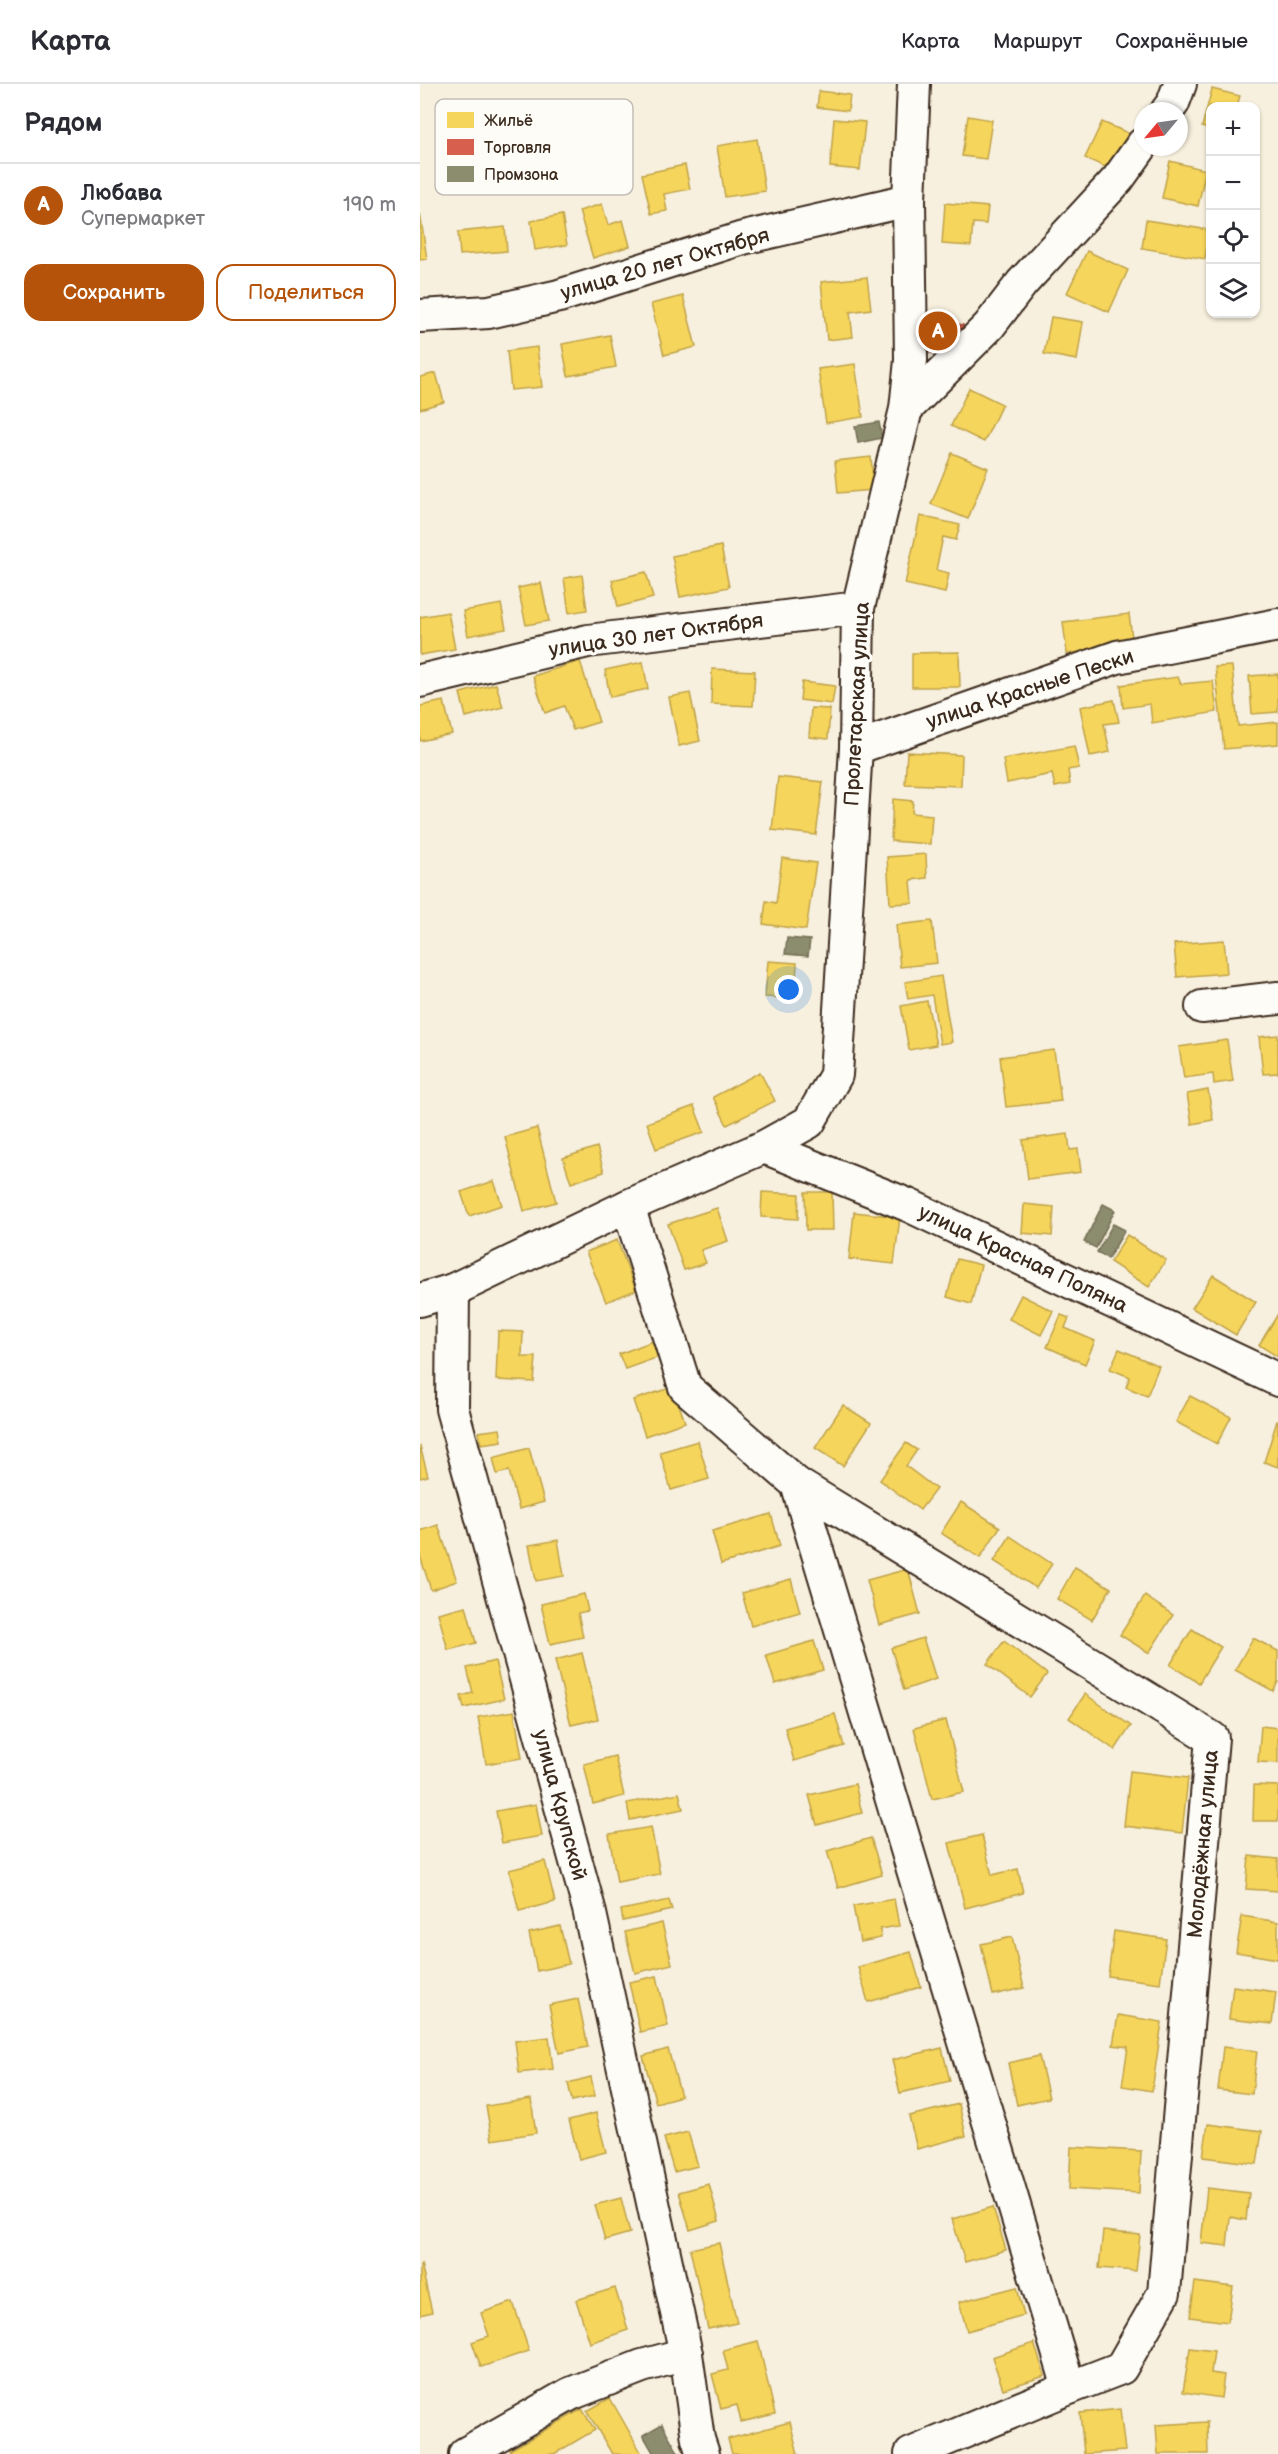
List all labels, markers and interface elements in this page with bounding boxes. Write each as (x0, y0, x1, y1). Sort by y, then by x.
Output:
text: Карта (30, 25, 110, 58)
text: Карта (901, 29, 960, 54)
text: Маршрут (993, 29, 1082, 54)
text: Сохранённые (1115, 29, 1248, 54)
legend (435, 99, 633, 195)
north arrow (1134, 102, 1188, 156)
map controls (1206, 102, 1260, 318)
button: + (1206, 102, 1260, 156)
text: Рядом (24, 108, 102, 139)
text: Жильё (484, 112, 533, 131)
text: Торговля (484, 139, 551, 158)
button: − (1206, 156, 1260, 210)
text: Промзона (484, 166, 559, 185)
text: Любава (81, 180, 162, 207)
text: A (37, 193, 50, 217)
text: 190 m (343, 193, 396, 217)
text: Супермаркет (81, 207, 205, 231)
button: locate (1206, 210, 1260, 264)
street label: улица 20 лет Октября (558, 222, 772, 306)
button: Сохранить (24, 264, 204, 321)
button: Поделиться (216, 264, 396, 321)
button: layers (1206, 264, 1260, 318)
pin: A (918, 308, 958, 354)
street label: Пролетарская улица (839, 601, 875, 807)
street label: улица 30 лет Октября (547, 608, 765, 662)
street label: улица Красные Пески (923, 644, 1137, 734)
your location (774, 975, 803, 1004)
street label: улица Красная Поляна (914, 1200, 1132, 1319)
street label: улица Крупской (528, 1727, 592, 1883)
street label: Молодёжная улица (1182, 1748, 1224, 1939)

